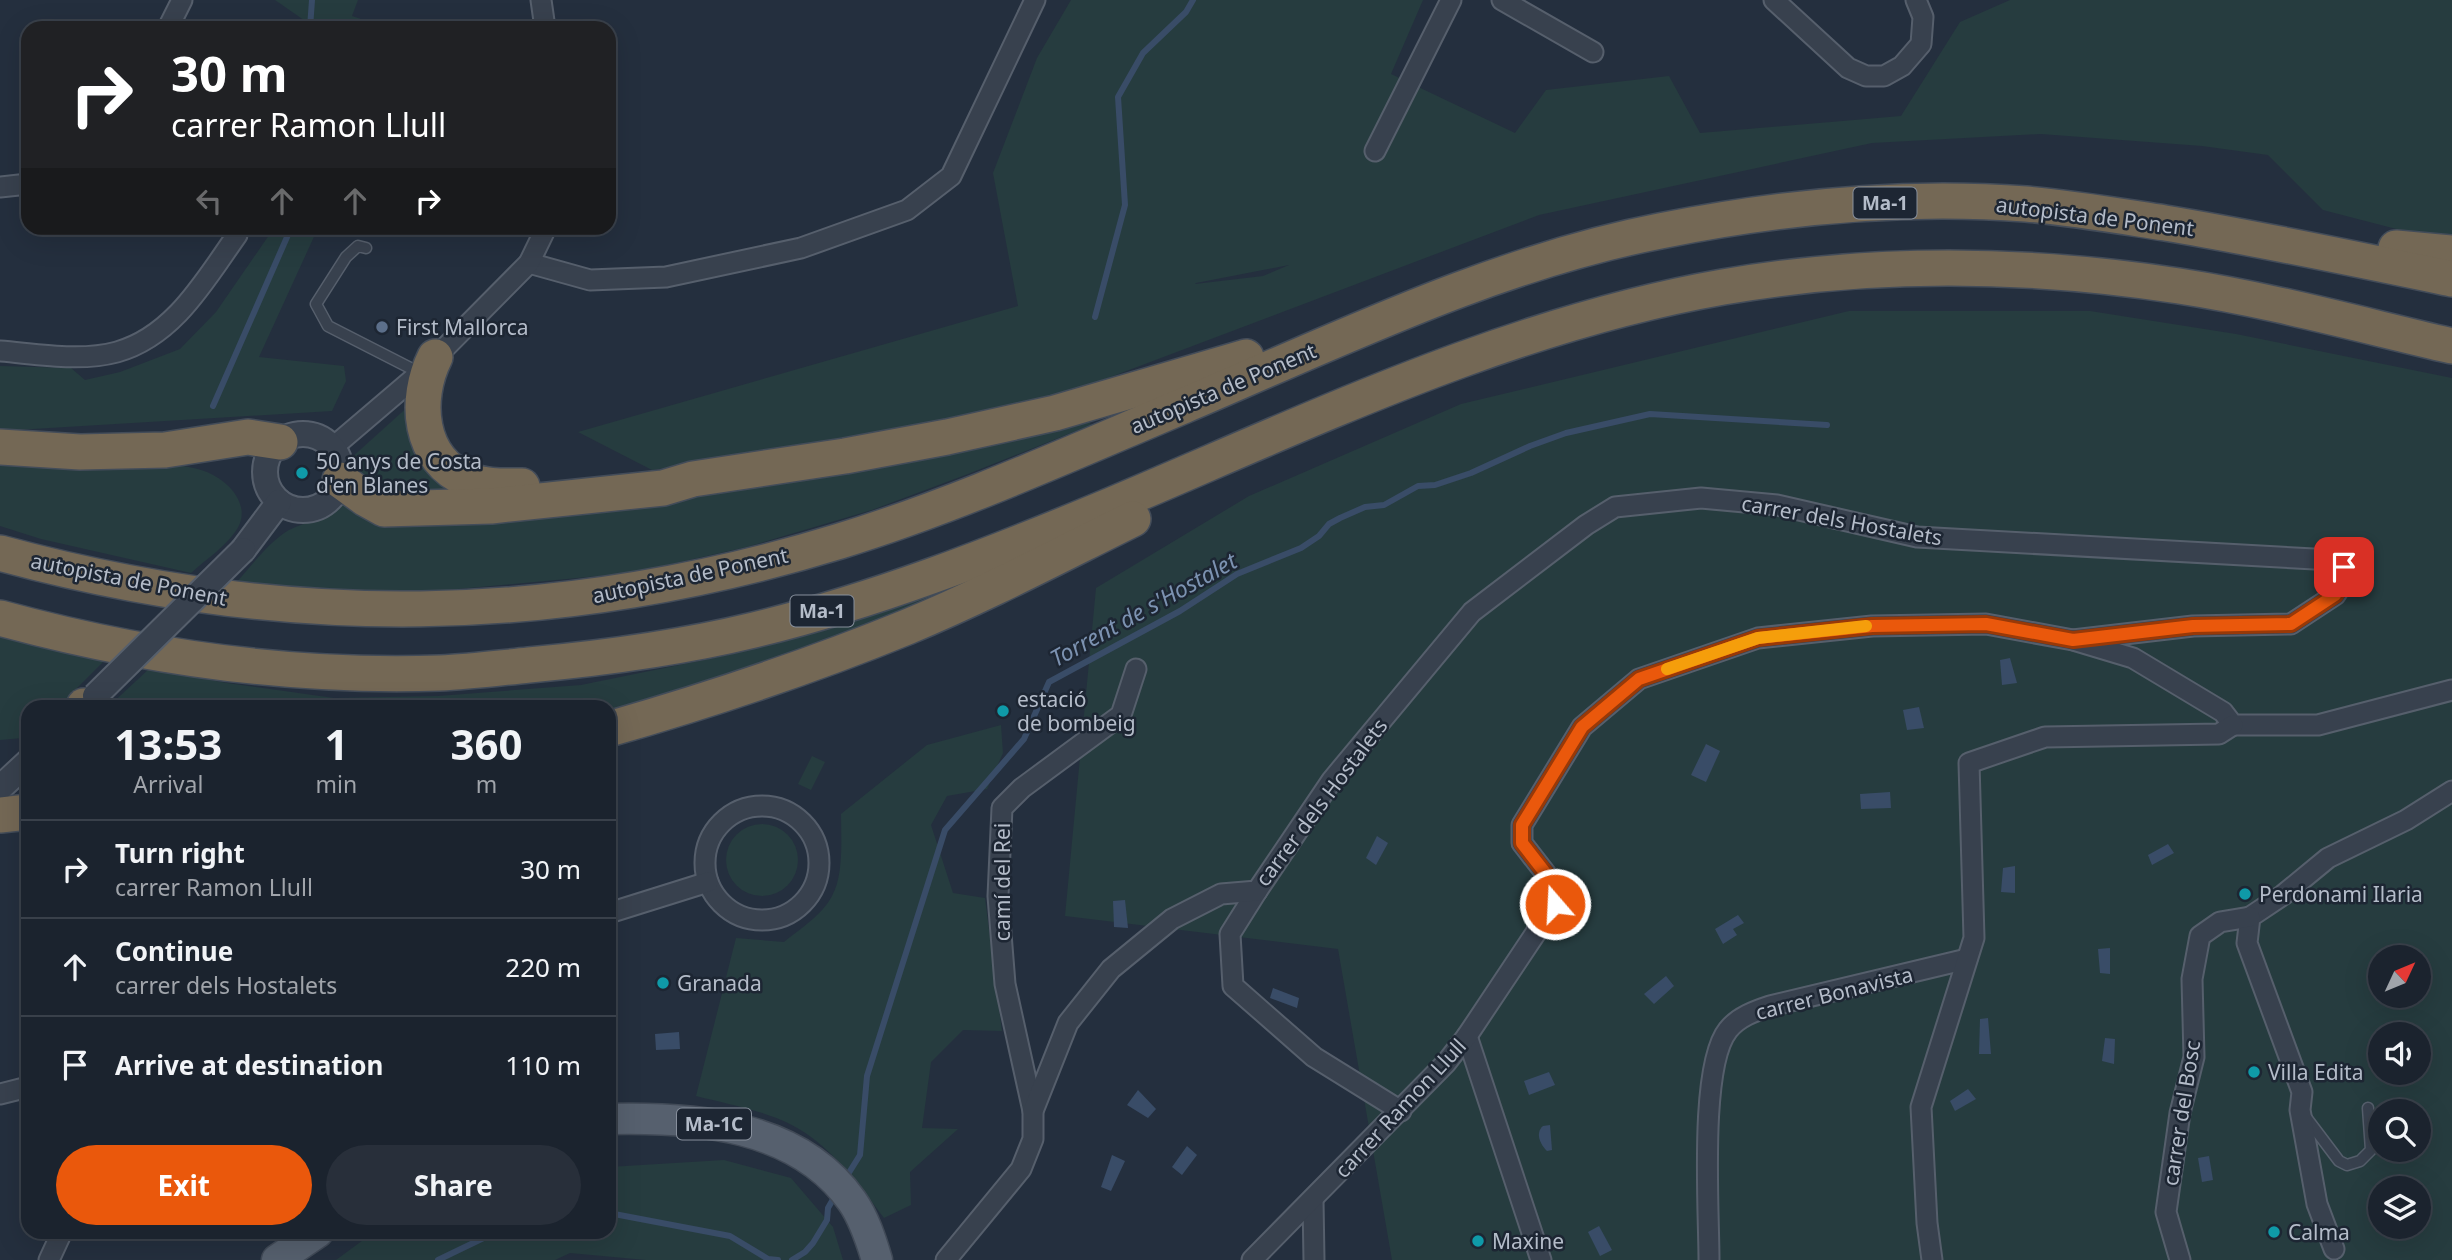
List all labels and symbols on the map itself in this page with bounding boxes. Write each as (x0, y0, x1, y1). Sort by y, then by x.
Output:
road number: Ma-1 (1854, 188, 1916, 218)
street label: autopista de Ponent (1994, 190, 2196, 242)
place label: First Mallorca (396, 313, 529, 341)
marker: First Mallorca (374, 319, 390, 335)
street label: autopista de Ponent (1126, 336, 1321, 440)
place label: 50 anys de Costa d'en Blanes (316, 447, 482, 499)
marker: 50 anys de Costa d'en Blanes (294, 465, 310, 481)
street label: carrer dels Hostalets (1740, 489, 1944, 551)
pin (2314, 537, 2374, 597)
street label: autopista de Ponent (590, 541, 791, 609)
water label: Torrent de s'Hostalet (1044, 544, 1243, 674)
street label: autopista de Ponent (29, 546, 230, 612)
road number: Ma-1 (790, 596, 854, 626)
place label: estació de bombeig (1017, 685, 1136, 737)
marker: estació de bombeig (995, 703, 1011, 719)
street label: carrer dels Hostalets (1249, 712, 1393, 892)
street label: camí del Rei (988, 823, 1016, 941)
position arrow (1518, 867, 1592, 941)
place label: Perdonami Ilaria (2259, 880, 2423, 908)
marker: Perdonami Ilaria (2237, 886, 2253, 902)
north arrow (2368, 945, 2431, 1008)
street label: carrer Bonavista (1752, 960, 1916, 1026)
place label: Granada (677, 969, 762, 997)
marker: Granada (655, 975, 671, 991)
street label: carrer Ramon Llull (1328, 1032, 1472, 1184)
street label: carrer del Bosc (2156, 1038, 2206, 1188)
place label: Villa Edita (2268, 1058, 2363, 1086)
marker: Villa Edita (2246, 1064, 2262, 1080)
road number: Ma-1C (677, 1108, 751, 1140)
place label: Calma (2288, 1218, 2350, 1246)
marker: Calma (2266, 1224, 2282, 1240)
place label: Maxine (1492, 1227, 1564, 1255)
marker: Maxine (1470, 1233, 1486, 1249)

